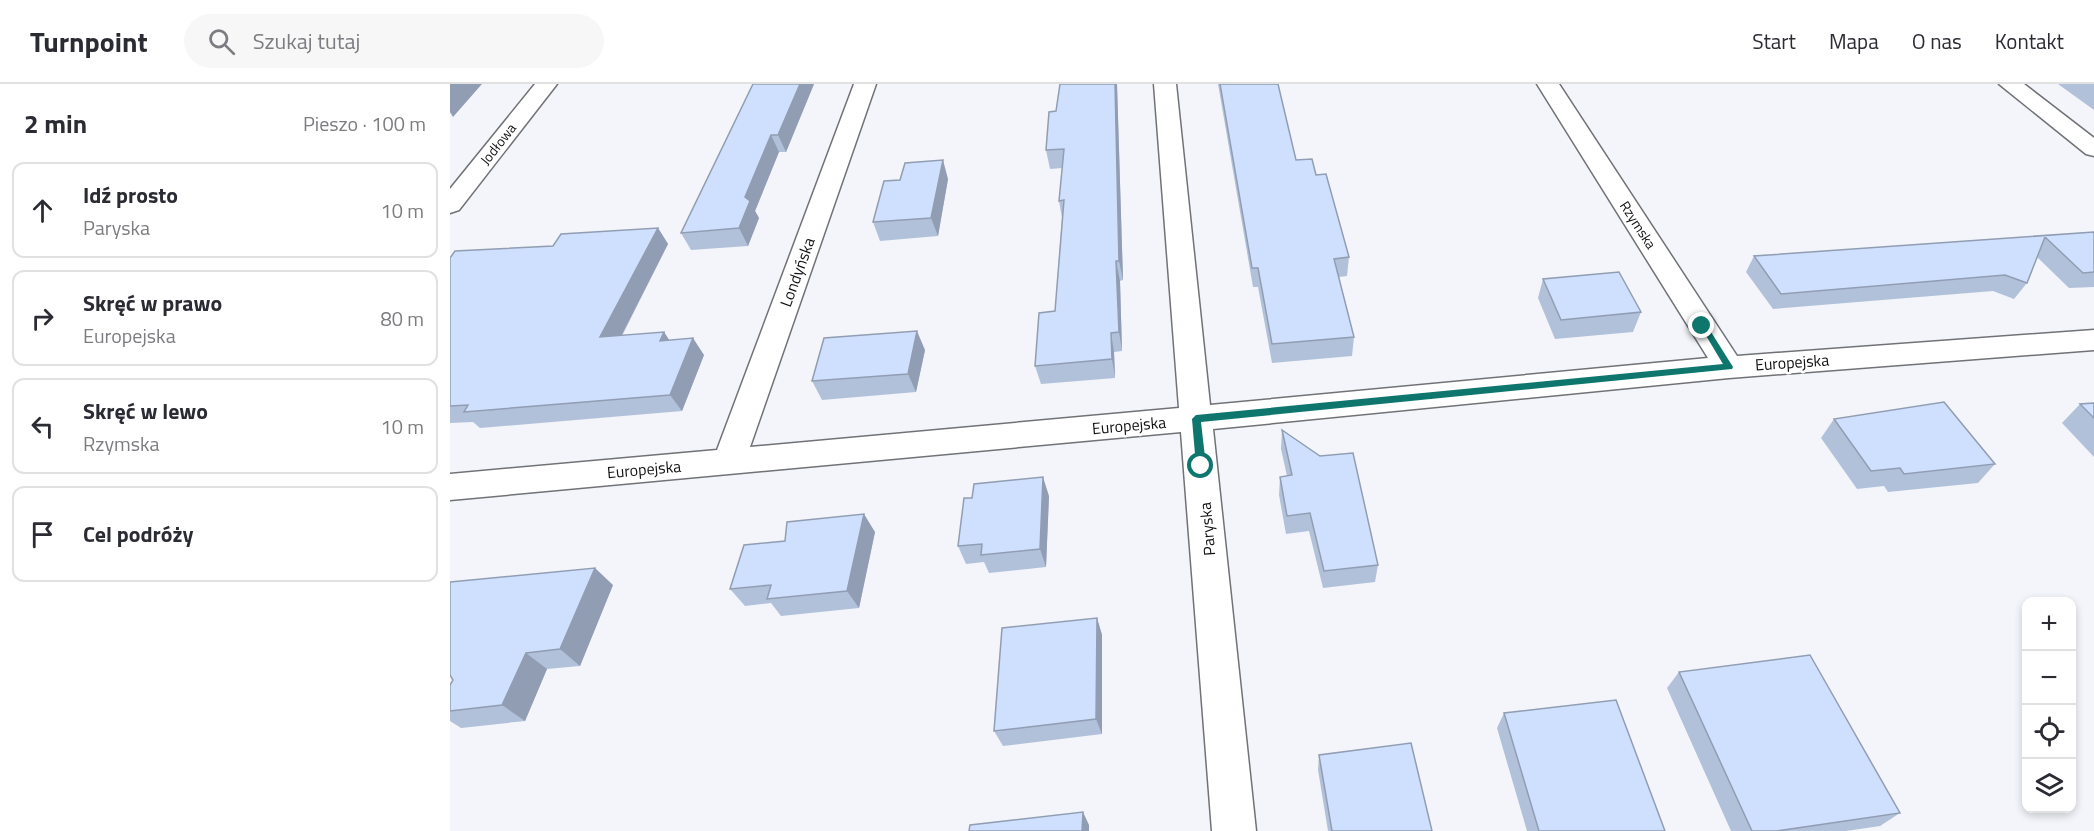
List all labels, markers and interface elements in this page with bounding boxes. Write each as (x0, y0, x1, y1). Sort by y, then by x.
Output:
search box (184, 14, 604, 68)
text: Turnpoint (30, 20, 148, 63)
text: Szukaj tutaj (253, 24, 360, 58)
icon: search (205, 25, 238, 58)
text: Start (1752, 25, 1796, 57)
text: Mapa (1829, 25, 1879, 57)
text: O nas (1912, 25, 1962, 57)
text: Kontakt (1995, 25, 2064, 57)
text: 2 min (24, 104, 87, 143)
text: Pieszo · 100 m (303, 108, 426, 139)
street label: Jodłowa (475, 118, 521, 169)
text: Idź prosto (83, 178, 178, 212)
icon: ahead (26, 194, 59, 227)
text: 10 m (380, 195, 424, 226)
street label: Rzymska (1615, 197, 1662, 253)
text: Paryska (83, 212, 150, 243)
street label: Londyńska (773, 234, 821, 310)
text: Skręć w prawo (83, 286, 222, 320)
icon: right (26, 302, 59, 335)
text: 80 m (380, 303, 424, 334)
route end (1688, 312, 1714, 338)
text: Europejska (83, 320, 176, 351)
street label: Europejska (1754, 347, 1830, 377)
text: Skręć w lewo (83, 394, 208, 428)
icon: left (26, 410, 59, 443)
street label: Europejska (1091, 410, 1167, 440)
text: 10 m (380, 411, 424, 442)
text: Rzymska (83, 428, 160, 459)
route start (1187, 452, 1213, 478)
street label: Europejska (606, 454, 682, 484)
street label: Paryska (1193, 501, 1221, 557)
text: Cel podróży (83, 517, 193, 551)
icon: arrive (26, 518, 59, 551)
map controls (2022, 597, 2076, 813)
button: + (2022, 597, 2076, 651)
button: − (2022, 651, 2076, 705)
button: locate (2022, 705, 2076, 759)
button: layers (2022, 759, 2076, 813)

